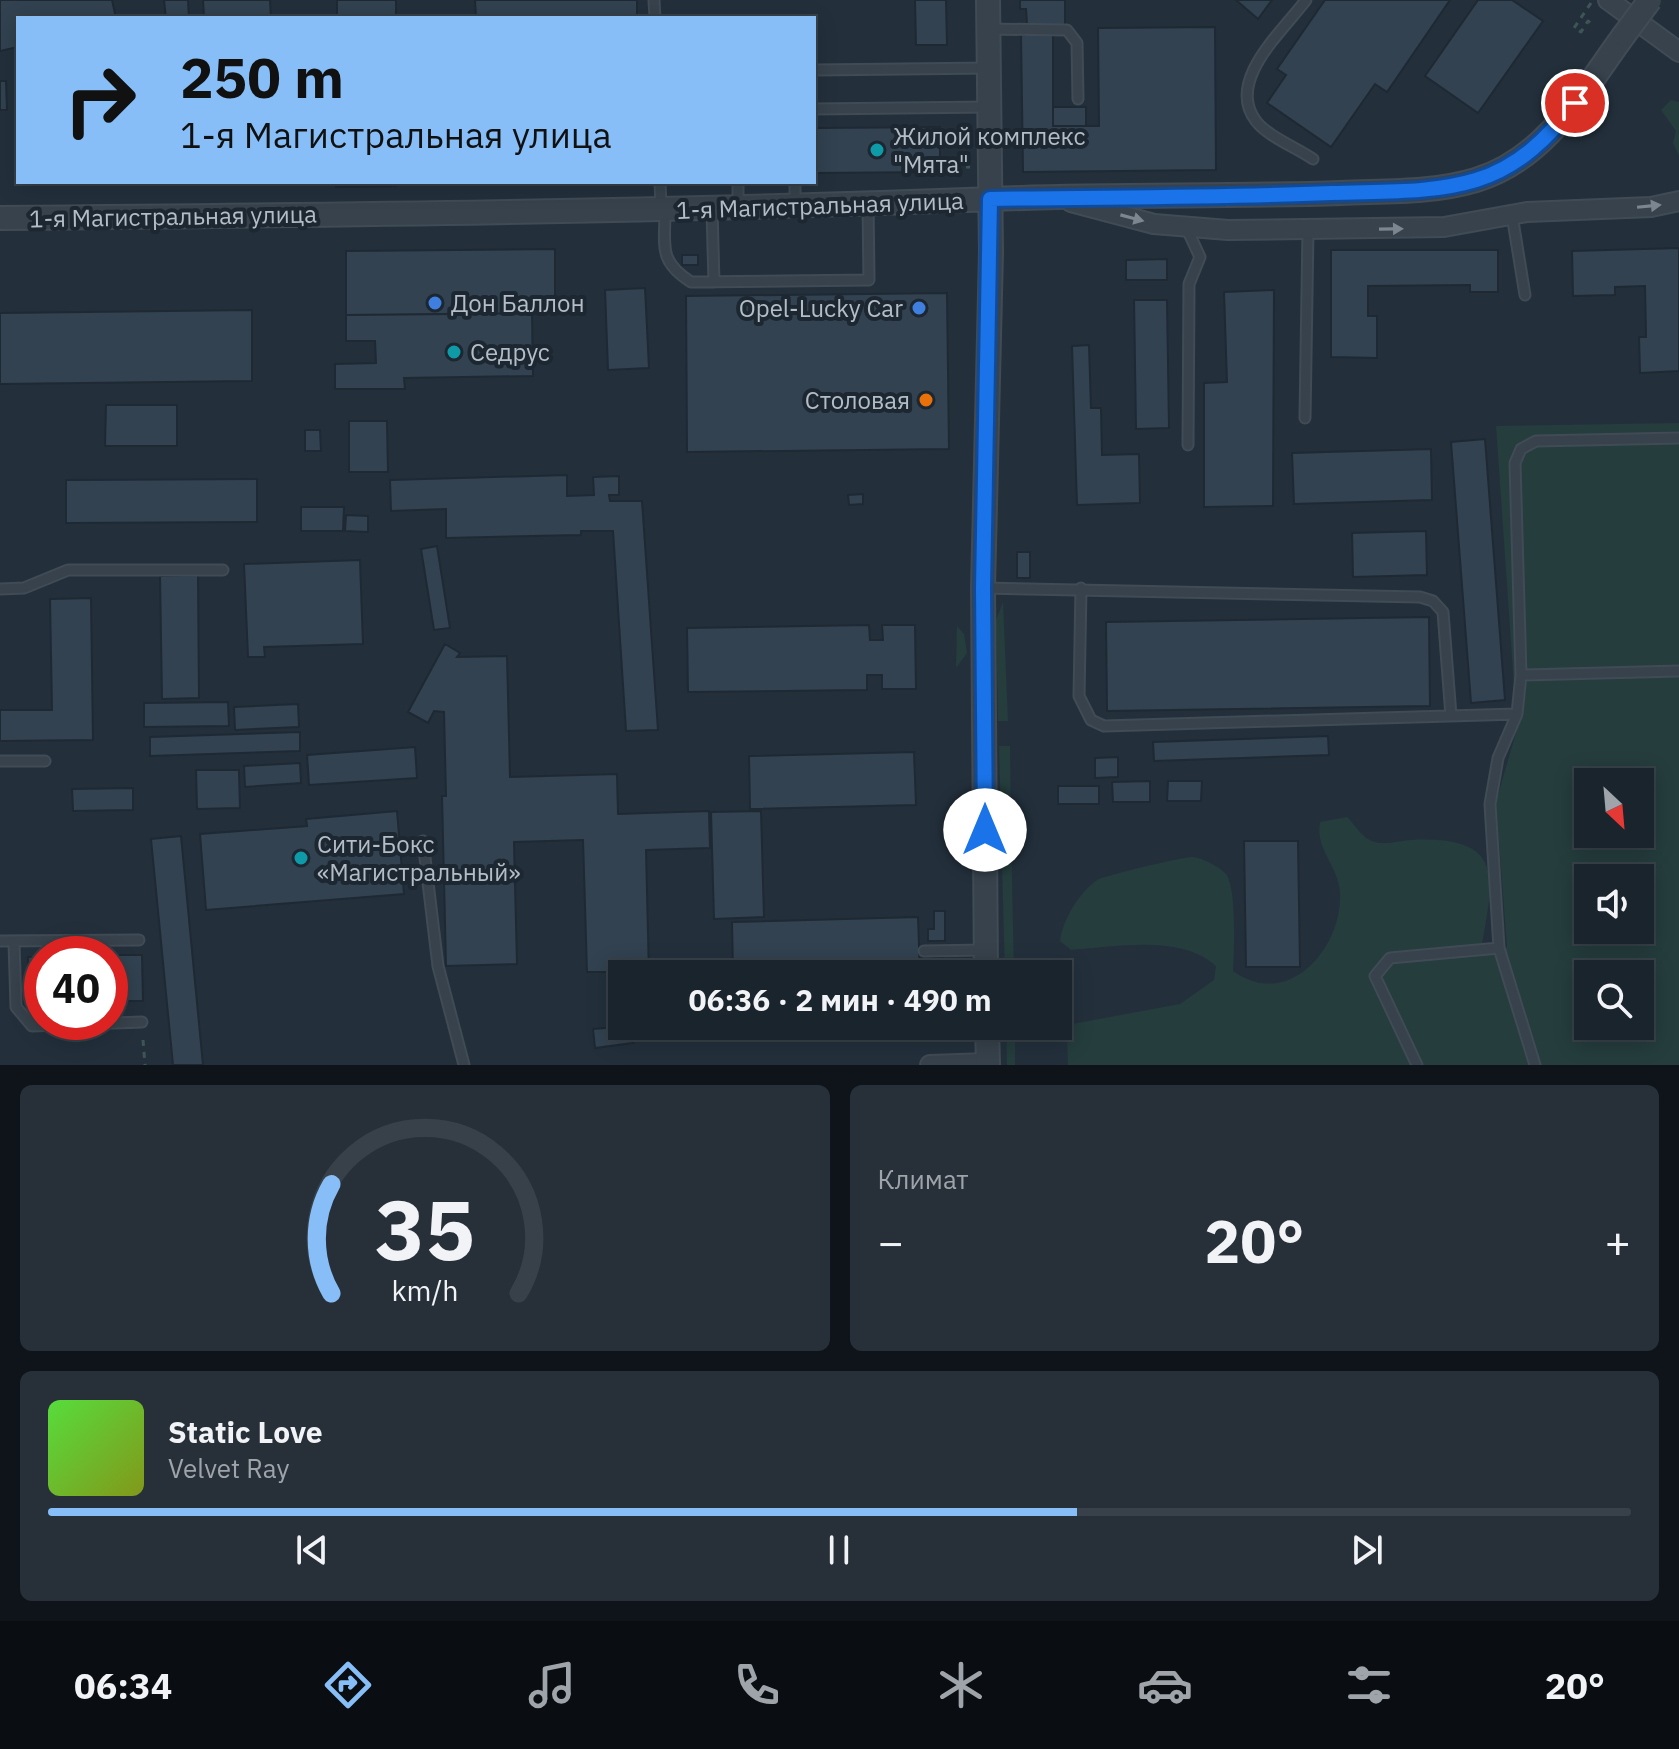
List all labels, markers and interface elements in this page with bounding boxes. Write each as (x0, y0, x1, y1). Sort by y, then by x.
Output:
text: 250 m (180, 41, 344, 113)
icon: right (48, 48, 152, 152)
pin (1541, 69, 1609, 137)
icon: arrive (1553, 81, 1597, 125)
text: 1-я Магистральная улица (180, 111, 612, 158)
place label: Жилой комплекс "Мята" (893, 120, 1085, 180)
marker: Жилой комплекс "Мята" (868, 141, 886, 159)
street label: 1-я Магистральная улица (676, 184, 965, 226)
street label: 1-я Магистральная улица (29, 197, 317, 235)
one-way arrow (1637, 199, 1662, 212)
one-way arrow (1120, 213, 1145, 225)
one-way arrow (1379, 223, 1404, 235)
place label: Дон Баллон (451, 287, 585, 319)
place label: Opel-Lucky Car (739, 292, 903, 324)
marker: Дон Баллон (426, 294, 444, 312)
marker: Opel-Lucky Car (910, 299, 928, 317)
place label: Седрус (470, 336, 550, 368)
marker: Седрус (445, 343, 463, 361)
place label: Столовая (805, 384, 910, 416)
marker: Столовая (917, 391, 935, 409)
north arrow (1574, 768, 1654, 848)
map controls (1574, 768, 1654, 1040)
position arrow (943, 788, 1027, 872)
place label: Сити-Бокс «Магистральный» (317, 828, 521, 888)
marker: Сити-Бокс «Магистральный» (292, 849, 310, 867)
button: sound (1574, 864, 1654, 944)
speed limit sign: 40 (24, 936, 128, 1040)
button: search (1574, 960, 1654, 1040)
text: 06:36 · 2 мин · 490 m (688, 980, 992, 1019)
text: Климат (878, 1162, 969, 1196)
text: 35 (375, 1175, 475, 1283)
text: 20° (1204, 1201, 1304, 1280)
text: − (878, 1213, 904, 1270)
text: + (1605, 1213, 1631, 1270)
text: km/h (391, 1272, 458, 1309)
text: Static Love (168, 1412, 323, 1451)
text: Velvet Ray (168, 1451, 289, 1485)
icon: previous (290, 1528, 334, 1572)
icon: pause (817, 1528, 861, 1572)
icon: next (1345, 1528, 1389, 1572)
icon: directions (320, 1657, 376, 1713)
icon: music (524, 1657, 580, 1713)
icon: phone (729, 1657, 785, 1713)
icon: climate (933, 1657, 989, 1713)
icon: car (1137, 1657, 1193, 1713)
icon: filters (1341, 1657, 1397, 1713)
text: 06:34 (74, 1662, 172, 1709)
text: 20° (1545, 1662, 1605, 1709)

